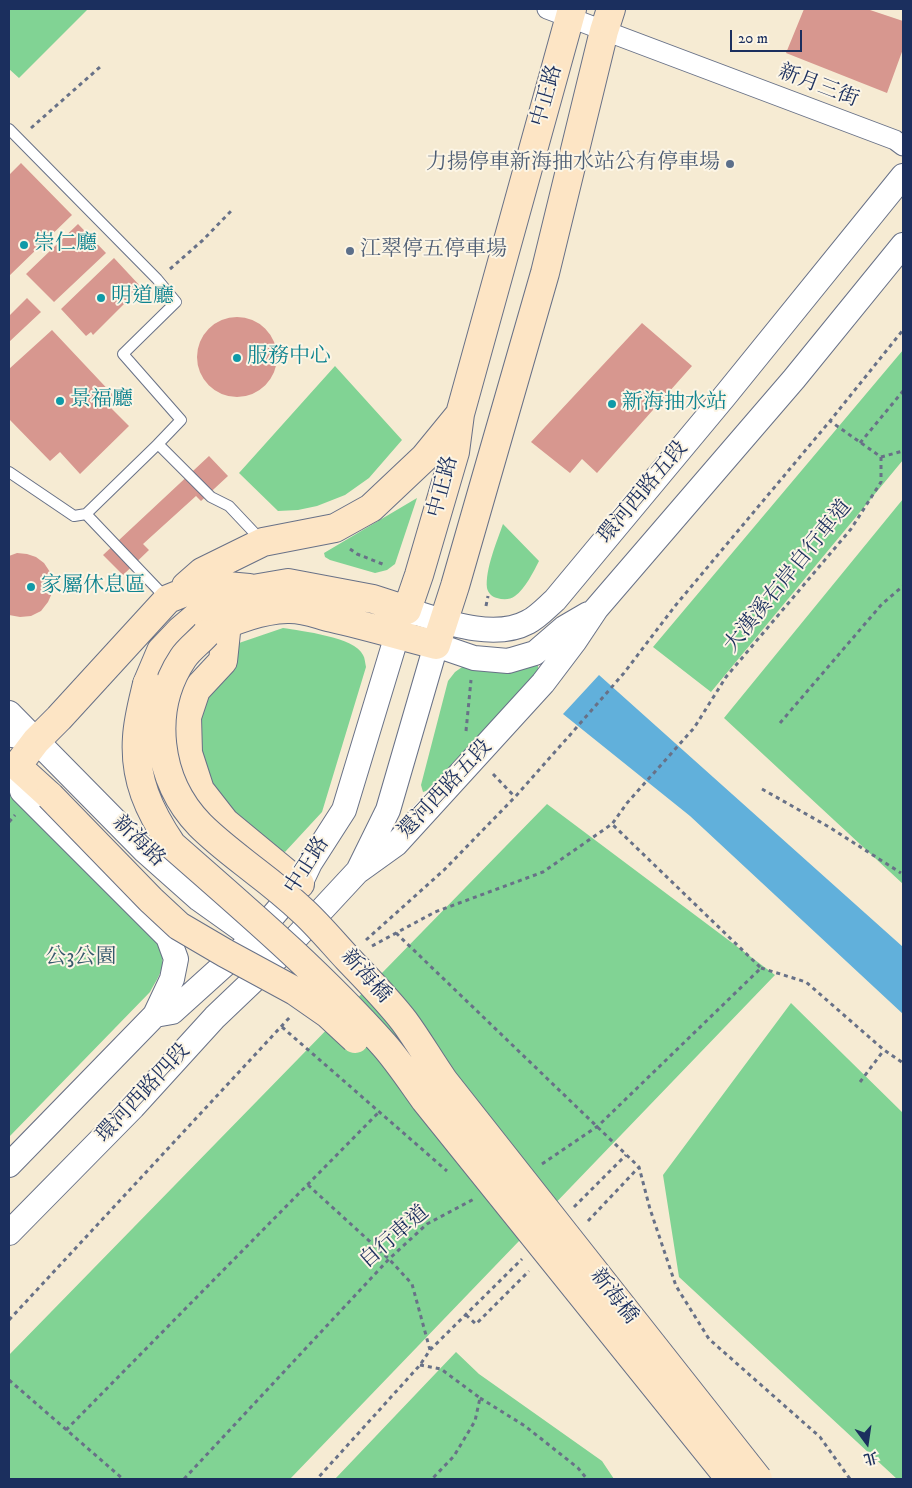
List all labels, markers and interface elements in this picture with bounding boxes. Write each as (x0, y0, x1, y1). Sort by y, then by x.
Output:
scale bar (732, 20, 804, 52)
text: 20 m (738, 29, 768, 48)
street label: 新月三街 (774, 60, 862, 114)
street label: 中正路 (527, 62, 569, 130)
place label: 力揚停車新海抽水站公有停車場 (426, 151, 720, 177)
marker: 力揚停車新海抽水站公有停車場 (724, 158, 736, 170)
place label: 崇仁廳 (34, 232, 97, 258)
place label: 江翠停五停車場 (360, 238, 507, 264)
marker: 崇仁廳 (18, 239, 30, 251)
marker: 江翠停五停車場 (344, 245, 356, 257)
place label: 明道廳 (111, 285, 174, 311)
marker: 明道廳 (95, 292, 107, 304)
place label: 服務中心 (247, 345, 331, 371)
marker: 服務中心 (231, 352, 243, 364)
place label: 景福廳 (70, 388, 133, 414)
place label: 新海抽水站 (622, 391, 727, 417)
marker: 景福廳 (54, 395, 66, 407)
marker: 新海抽水站 (606, 398, 618, 410)
street label: 環河西路五段 (594, 437, 694, 549)
street label: 中正路 (424, 453, 464, 521)
street label: 大漢溪右岸自行車道 (720, 496, 858, 658)
place label: 家屬休息區 (41, 574, 146, 600)
marker: 家屬休息區 (25, 581, 37, 593)
street label: 還河西路五段 (394, 735, 498, 845)
street label: 新海路 (107, 811, 169, 873)
street label: 中正路 (280, 833, 336, 899)
street label: 新海橋 (335, 945, 395, 1009)
park label: 公3公園 (46, 946, 116, 972)
street label: 環河西路四段 (92, 1039, 196, 1149)
street label: 自行車道 (355, 1201, 435, 1275)
street label: 新海橋 (584, 1264, 642, 1330)
north arrow (842, 1418, 892, 1468)
text: 北 (862, 1447, 880, 1468)

